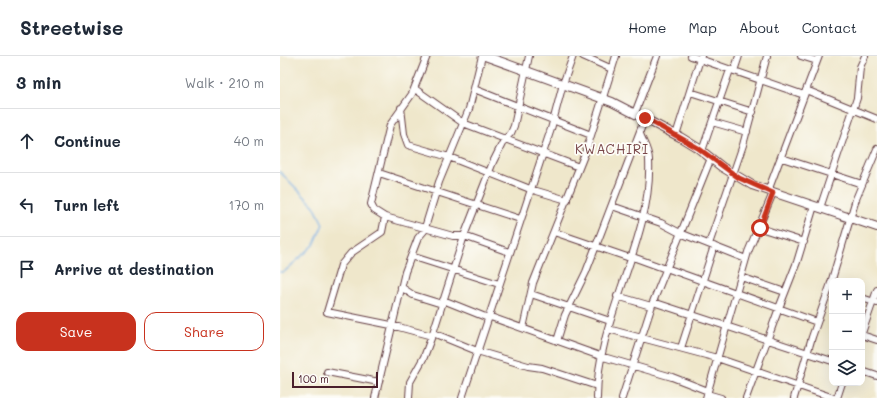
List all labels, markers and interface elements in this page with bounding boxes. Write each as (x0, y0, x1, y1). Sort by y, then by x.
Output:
text: Streetwise (20, 15, 123, 40)
text: Home (628, 18, 666, 37)
text: Map (688, 18, 717, 37)
text: About (739, 18, 780, 37)
text: Contact (802, 18, 857, 37)
text: 3 min (16, 71, 61, 93)
text: Walk · 210 m (185, 74, 264, 91)
route end (636, 109, 654, 127)
icon: ahead (16, 130, 38, 152)
text: Continue (54, 131, 121, 151)
text: 40 m (234, 132, 264, 149)
district label: KWACHIRI (575, 140, 649, 157)
icon: left (16, 194, 38, 216)
text: Turn left (54, 195, 119, 215)
text: 170 m (228, 196, 264, 213)
route start (751, 219, 769, 237)
icon: arrive (16, 258, 38, 280)
text: Arrive at destination (54, 259, 214, 279)
map controls (829, 278, 865, 386)
button: + (829, 278, 865, 314)
button: Save (16, 312, 136, 351)
button: Share (144, 312, 264, 351)
button: − (829, 314, 865, 350)
button: layers (829, 350, 865, 386)
scale bar (292, 370, 378, 389)
text: 100 m (298, 371, 329, 386)

